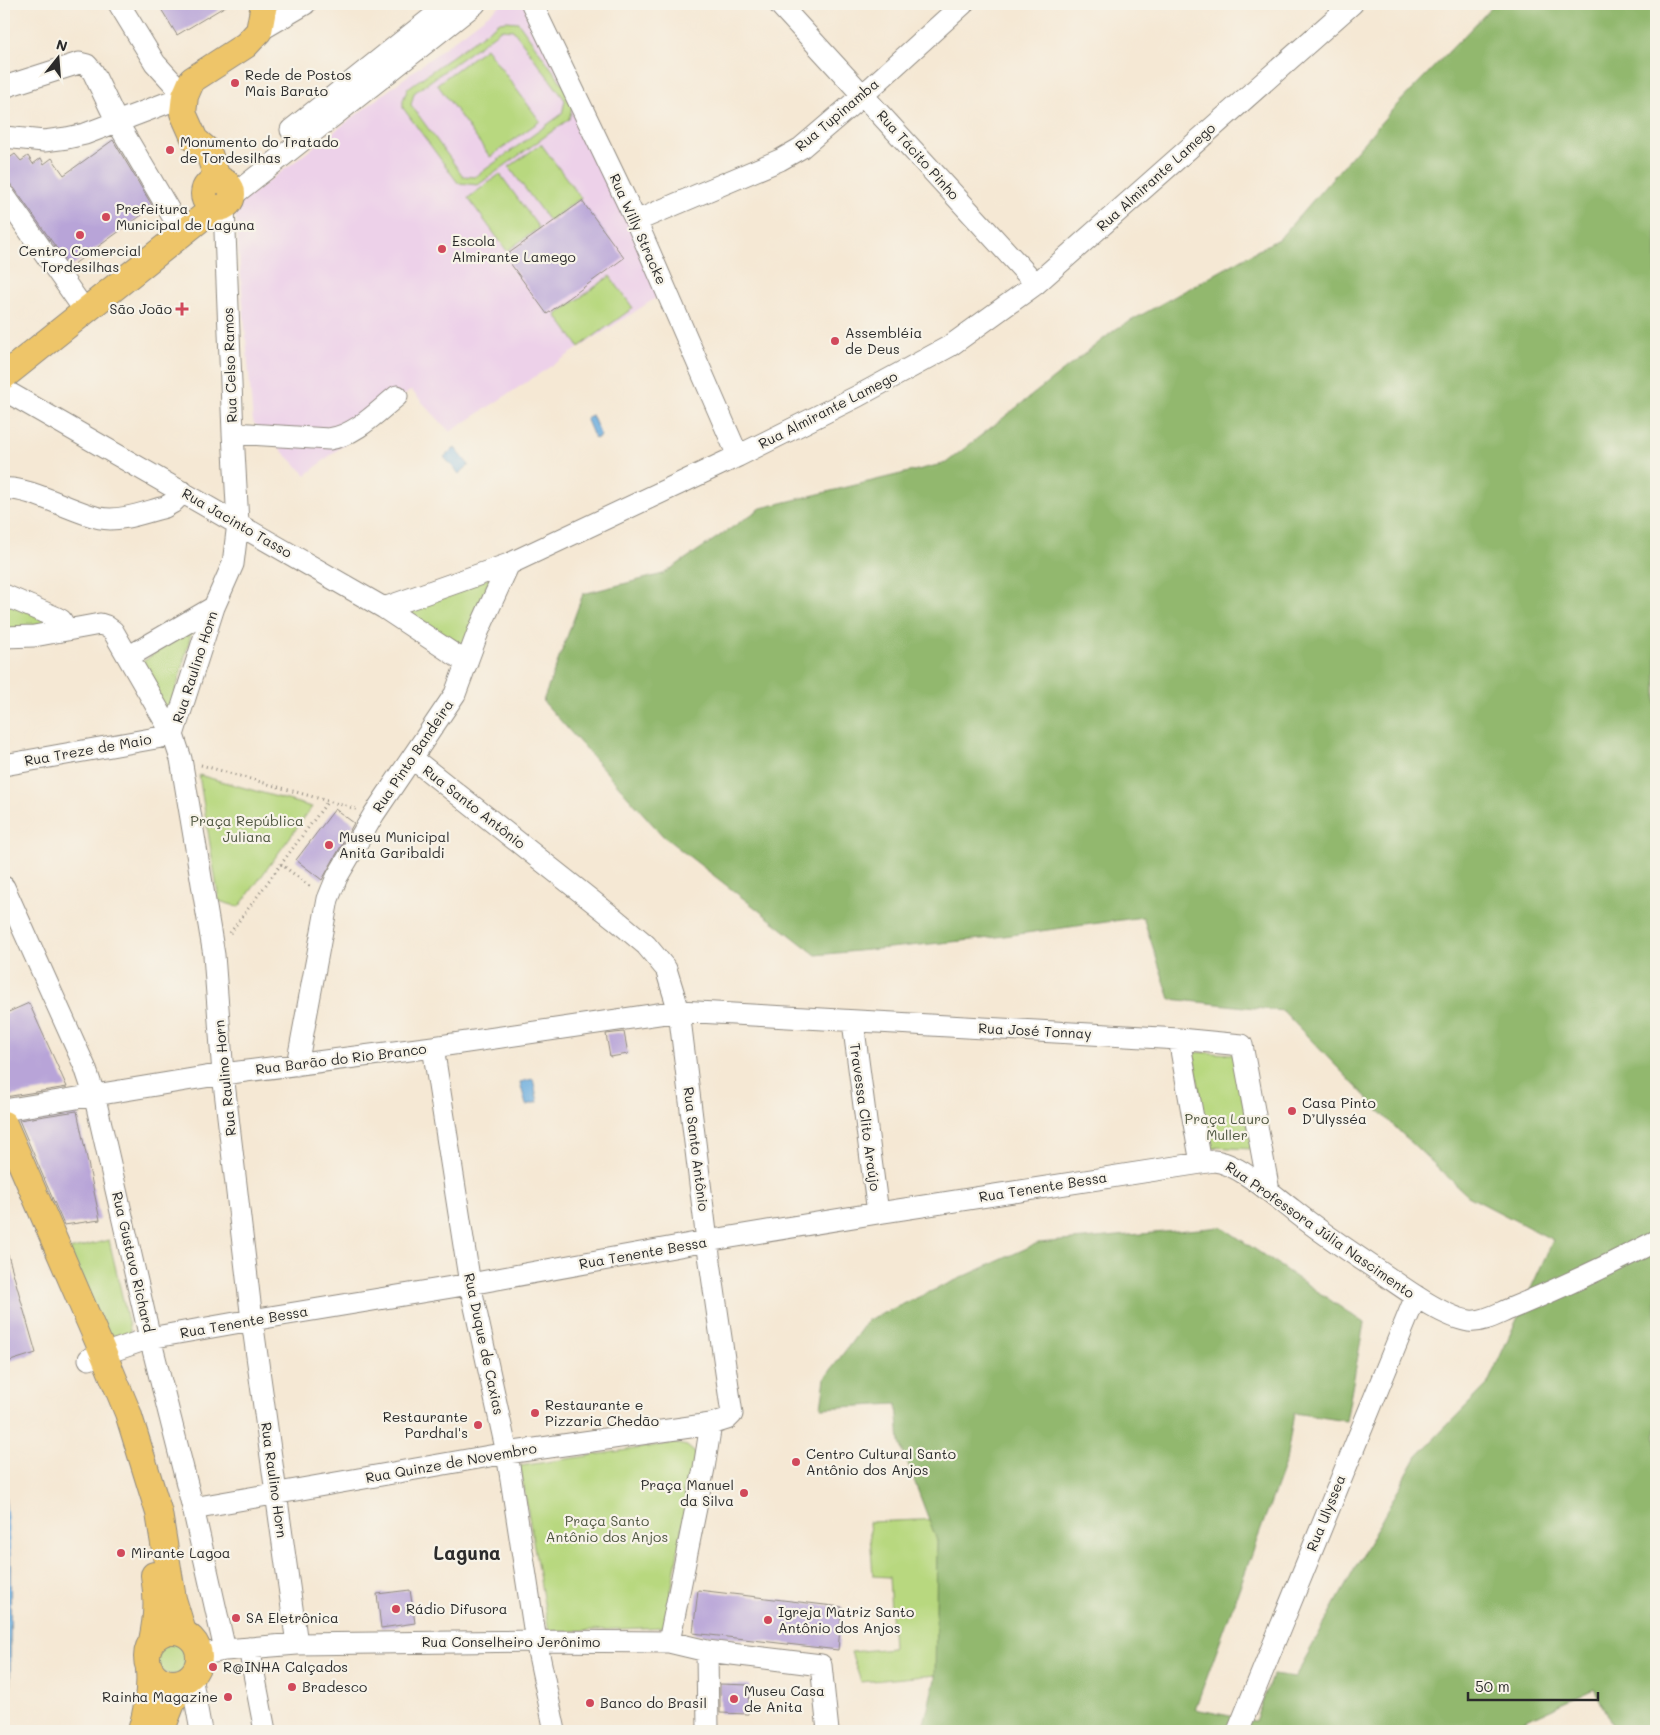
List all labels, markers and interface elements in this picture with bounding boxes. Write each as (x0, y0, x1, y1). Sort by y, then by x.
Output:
north arrow (32, 32, 82, 82)
text: N (54, 34, 70, 56)
place label: Rede de Postos Mais Barato (245, 65, 352, 100)
street label: Rua Tupinamba (791, 74, 882, 155)
marker: Rede de Postos Mais Barato (229, 77, 241, 89)
street label: Rua Tácito Pinho (873, 106, 964, 204)
street label: Rua Almirante Lamego (1092, 118, 1219, 235)
place label: Monumento do Tratado de Tordesilhas (180, 132, 339, 167)
marker: Monumento do Tratado de Tordesilhas (164, 144, 176, 156)
street label: Rua Willy Stracke (606, 170, 671, 287)
place label: Prefeitura Municipal de Laguna (116, 199, 255, 234)
marker: Prefeitura Municipal de Laguna (100, 211, 112, 223)
marker: Centro Comercial Tordesilhas (74, 229, 86, 241)
place label: Escola Almirante Lamego (452, 231, 576, 266)
place label: Centro Comercial Tordesilhas (19, 241, 141, 276)
marker: Escola Almirante Lamego (436, 243, 448, 255)
place label: São João (110, 299, 172, 318)
marker: São João (176, 303, 188, 315)
street label: Rua Celso Ramos (218, 307, 241, 423)
place label: Assembléia de Deus (845, 323, 922, 358)
marker: Assembléia de Deus (829, 335, 841, 347)
street label: Rua Almirante Lamego (755, 366, 901, 453)
street label: Rua Jacinto Tasso (179, 483, 296, 562)
street label: Rua Raulino Horn (167, 608, 222, 725)
street label: Rua Pinto Bandeira (368, 696, 457, 816)
street label: Rua Treze de Maio (23, 729, 153, 770)
street label: Rua Santo Antônio (419, 761, 530, 853)
park label: Praça República Juliana (190, 811, 304, 846)
place label: Museu Municipal Anita Garibaldi (339, 827, 450, 862)
marker: Museu Municipal Anita Garibaldi (323, 839, 335, 851)
street label: Rua José Tonnay (978, 1018, 1092, 1043)
street label: Rua Raulino Horn (209, 1019, 240, 1137)
street label: Rua Barão do Rio Branco (254, 1039, 428, 1078)
street label: Travessa Clito Araújo (846, 1042, 885, 1192)
street label: Rua Santo Antônio (679, 1086, 714, 1212)
place label: Casa Pinto D’Ulysséa (1302, 1093, 1376, 1128)
marker: Casa Pinto D’Ulysséa (1286, 1105, 1298, 1117)
park label: Praça Lauro Muller (1185, 1109, 1269, 1144)
street label: Rua Professora Júlia Nascimento (1222, 1157, 1419, 1302)
street label: Rua Tenente Bessa (977, 1167, 1108, 1206)
street label: Rua Gustavo Richard (108, 1190, 159, 1334)
street label: Rua Tenente Bessa (578, 1232, 708, 1273)
street label: Rua Duque de Caxias (460, 1271, 509, 1417)
street label: Rua Tenente Bessa (179, 1301, 309, 1342)
place label: Restaurante e Pizzaria Chedão (545, 1395, 659, 1430)
place label: Restaurante Pardhal's (383, 1407, 468, 1442)
marker: Restaurante e Pizzaria Chedão (529, 1407, 541, 1419)
marker: Restaurante Pardhal's (472, 1419, 484, 1431)
street label: Rua Raulino Horn (257, 1421, 292, 1539)
street label: Rua Quinze de Novembro (364, 1438, 538, 1487)
place label: Centro Cultural Santo Antônio dos Anjos (806, 1444, 956, 1479)
marker: Centro Cultural Santo Antônio dos Anjos (790, 1456, 802, 1468)
street label: Rua Ulyssea (1302, 1472, 1350, 1554)
place label: Praça Manuel da Silva (641, 1475, 734, 1510)
marker: Praça Manuel da Silva (738, 1487, 750, 1499)
park label: Praça Santo Antônio dos Anjos (546, 1511, 668, 1546)
district label: Laguna (433, 1540, 501, 1565)
place label: Mirante Lagoa (131, 1543, 230, 1562)
marker: Mirante Lagoa (115, 1547, 127, 1559)
place label: Rádio Difusora (406, 1599, 508, 1618)
place label: Igreja Matriz Santo Antônio dos Anjos (778, 1602, 914, 1637)
marker: Rádio Difusora (390, 1603, 402, 1615)
place label: SA Eletrônica (246, 1608, 339, 1627)
marker: SA Eletrônica (230, 1612, 242, 1624)
marker: Igreja Matriz Santo Antônio dos Anjos (762, 1614, 774, 1626)
street label: Rua Conselheiro Jerônimo (422, 1632, 600, 1651)
place label: R@INHA Calçados (223, 1657, 348, 1676)
marker: R@INHA Calçados (207, 1661, 219, 1673)
scale bar (1468, 1670, 1598, 1702)
text: 50 m (1475, 1676, 1510, 1696)
place label: Bradesco (302, 1677, 367, 1696)
marker: Bradesco (286, 1681, 298, 1693)
place label: Museu Casa de Anita (744, 1681, 825, 1716)
place label: Rainha Magazine (102, 1687, 218, 1706)
marker: Rainha Magazine (222, 1691, 234, 1703)
place label: Banco do Brasil (600, 1693, 707, 1712)
marker: Museu Casa de Anita (728, 1693, 740, 1705)
marker: Banco do Brasil (584, 1697, 596, 1709)

